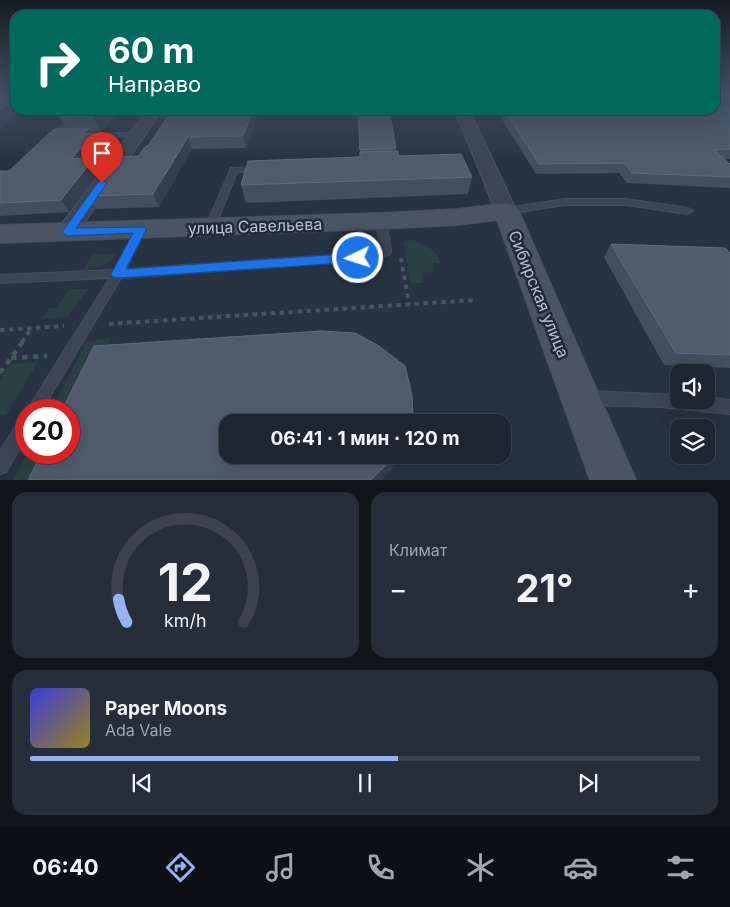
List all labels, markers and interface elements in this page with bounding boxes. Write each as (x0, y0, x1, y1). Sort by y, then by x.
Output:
text: 60 m (108, 29, 195, 71)
icon: right (25, 30, 90, 95)
text: Направо (108, 71, 201, 97)
pin (81, 132, 123, 183)
icon: arrive (88, 139, 116, 167)
street label: улица Савельева (187, 214, 323, 238)
street label: Сибирская улица (504, 227, 574, 361)
position arrow (331, 231, 383, 283)
map controls (670, 364, 715, 464)
button: sound (670, 364, 715, 409)
speed limit sign: 20 (15, 399, 80, 464)
button: layers (670, 419, 715, 464)
text: 06:41 · 1 мин · 120 m (270, 427, 460, 450)
text: Климат (389, 540, 447, 560)
text: 12 (158, 551, 213, 614)
text: 21° (516, 565, 573, 611)
text: − (389, 572, 408, 606)
text: + (681, 572, 700, 606)
text: km/h (164, 610, 207, 631)
text: Paper Moons (105, 697, 227, 720)
text: Ada Vale (105, 720, 172, 740)
icon: previous (128, 769, 156, 797)
icon: pause (351, 769, 379, 797)
icon: next (574, 769, 602, 797)
icon: directions (163, 850, 198, 885)
icon: music (263, 850, 298, 885)
icon: phone (363, 850, 398, 885)
icon: climate (463, 850, 498, 885)
icon: car (563, 850, 598, 885)
icon: filters (663, 850, 698, 885)
text: 06:40 (32, 854, 99, 880)

